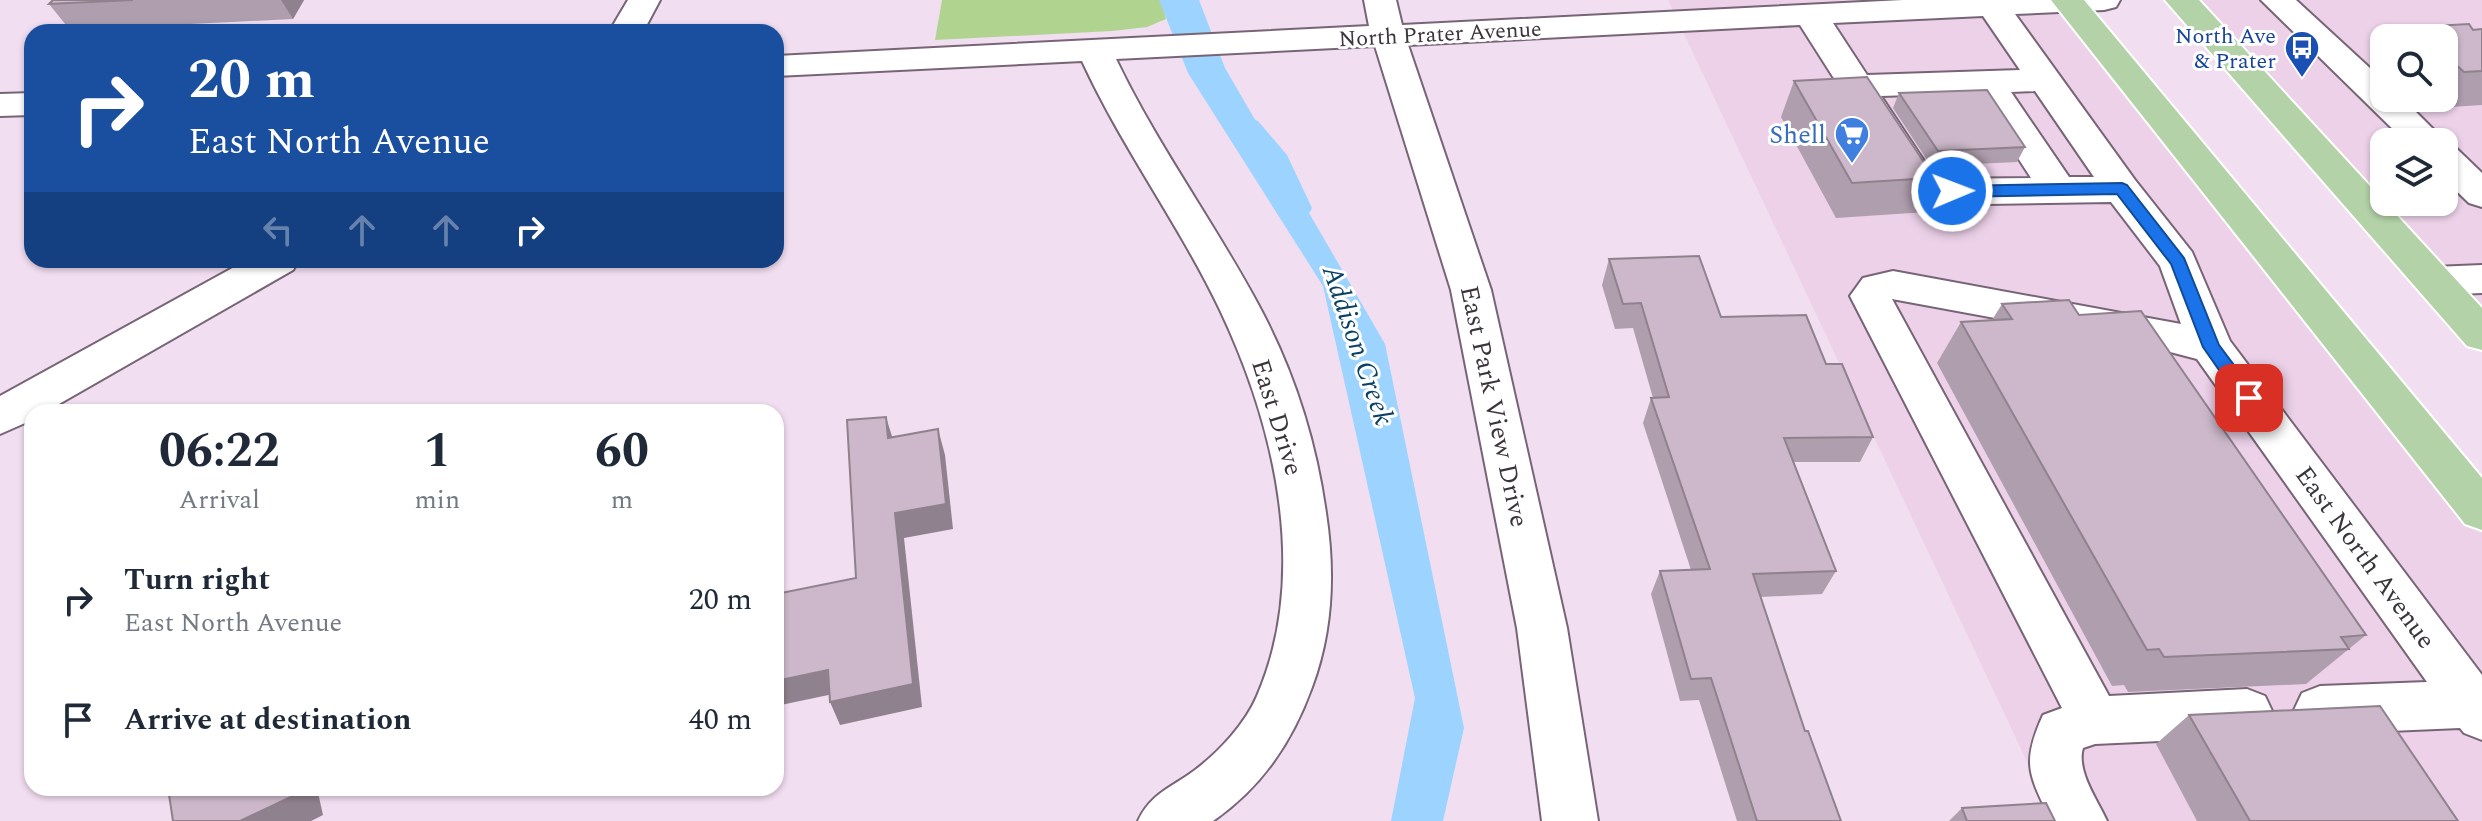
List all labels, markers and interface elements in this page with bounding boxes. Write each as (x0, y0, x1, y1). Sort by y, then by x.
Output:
street label: North Prater Avenue (1338, 13, 1542, 56)
place label: North Ave & Prater (2175, 20, 2276, 78)
map controls (2370, 24, 2458, 216)
button: search (2370, 24, 2458, 112)
bus stop icon: North Ave & Prater (2283, 29, 2321, 79)
text: 20 m (188, 38, 315, 123)
icon: right (56, 56, 160, 160)
text: East North Avenue (188, 115, 490, 170)
place label: Shell (1769, 115, 1826, 155)
supermarket icon: Shell (1833, 115, 1871, 165)
button: layers (2370, 128, 2458, 216)
position arrow (1910, 149, 1994, 233)
icon: left (256, 208, 300, 252)
icon: ahead (340, 208, 384, 252)
icon: ahead (424, 208, 468, 252)
icon: right (508, 208, 552, 252)
water label: Addison Creek (1310, 259, 1405, 431)
street label: East Park View Drive (1449, 282, 1539, 531)
street label: East Drive (1240, 354, 1314, 481)
pin (2215, 364, 2283, 432)
icon: arrive (2227, 376, 2271, 420)
text: 06:22 (159, 415, 280, 488)
text: 1 (424, 415, 451, 488)
text: 60 (595, 415, 649, 488)
street label: East North Avenue (2285, 458, 2445, 658)
text: Arrival (179, 480, 260, 520)
text: min (415, 480, 460, 520)
text: m (611, 480, 633, 520)
text: Turn right (124, 557, 270, 603)
text: 20 m (689, 577, 752, 623)
icon: right (56, 578, 100, 622)
text: East North Avenue (124, 603, 342, 643)
text: Arrive at destination (124, 697, 411, 743)
text: 40 m (689, 697, 752, 743)
icon: arrive (56, 698, 100, 742)

